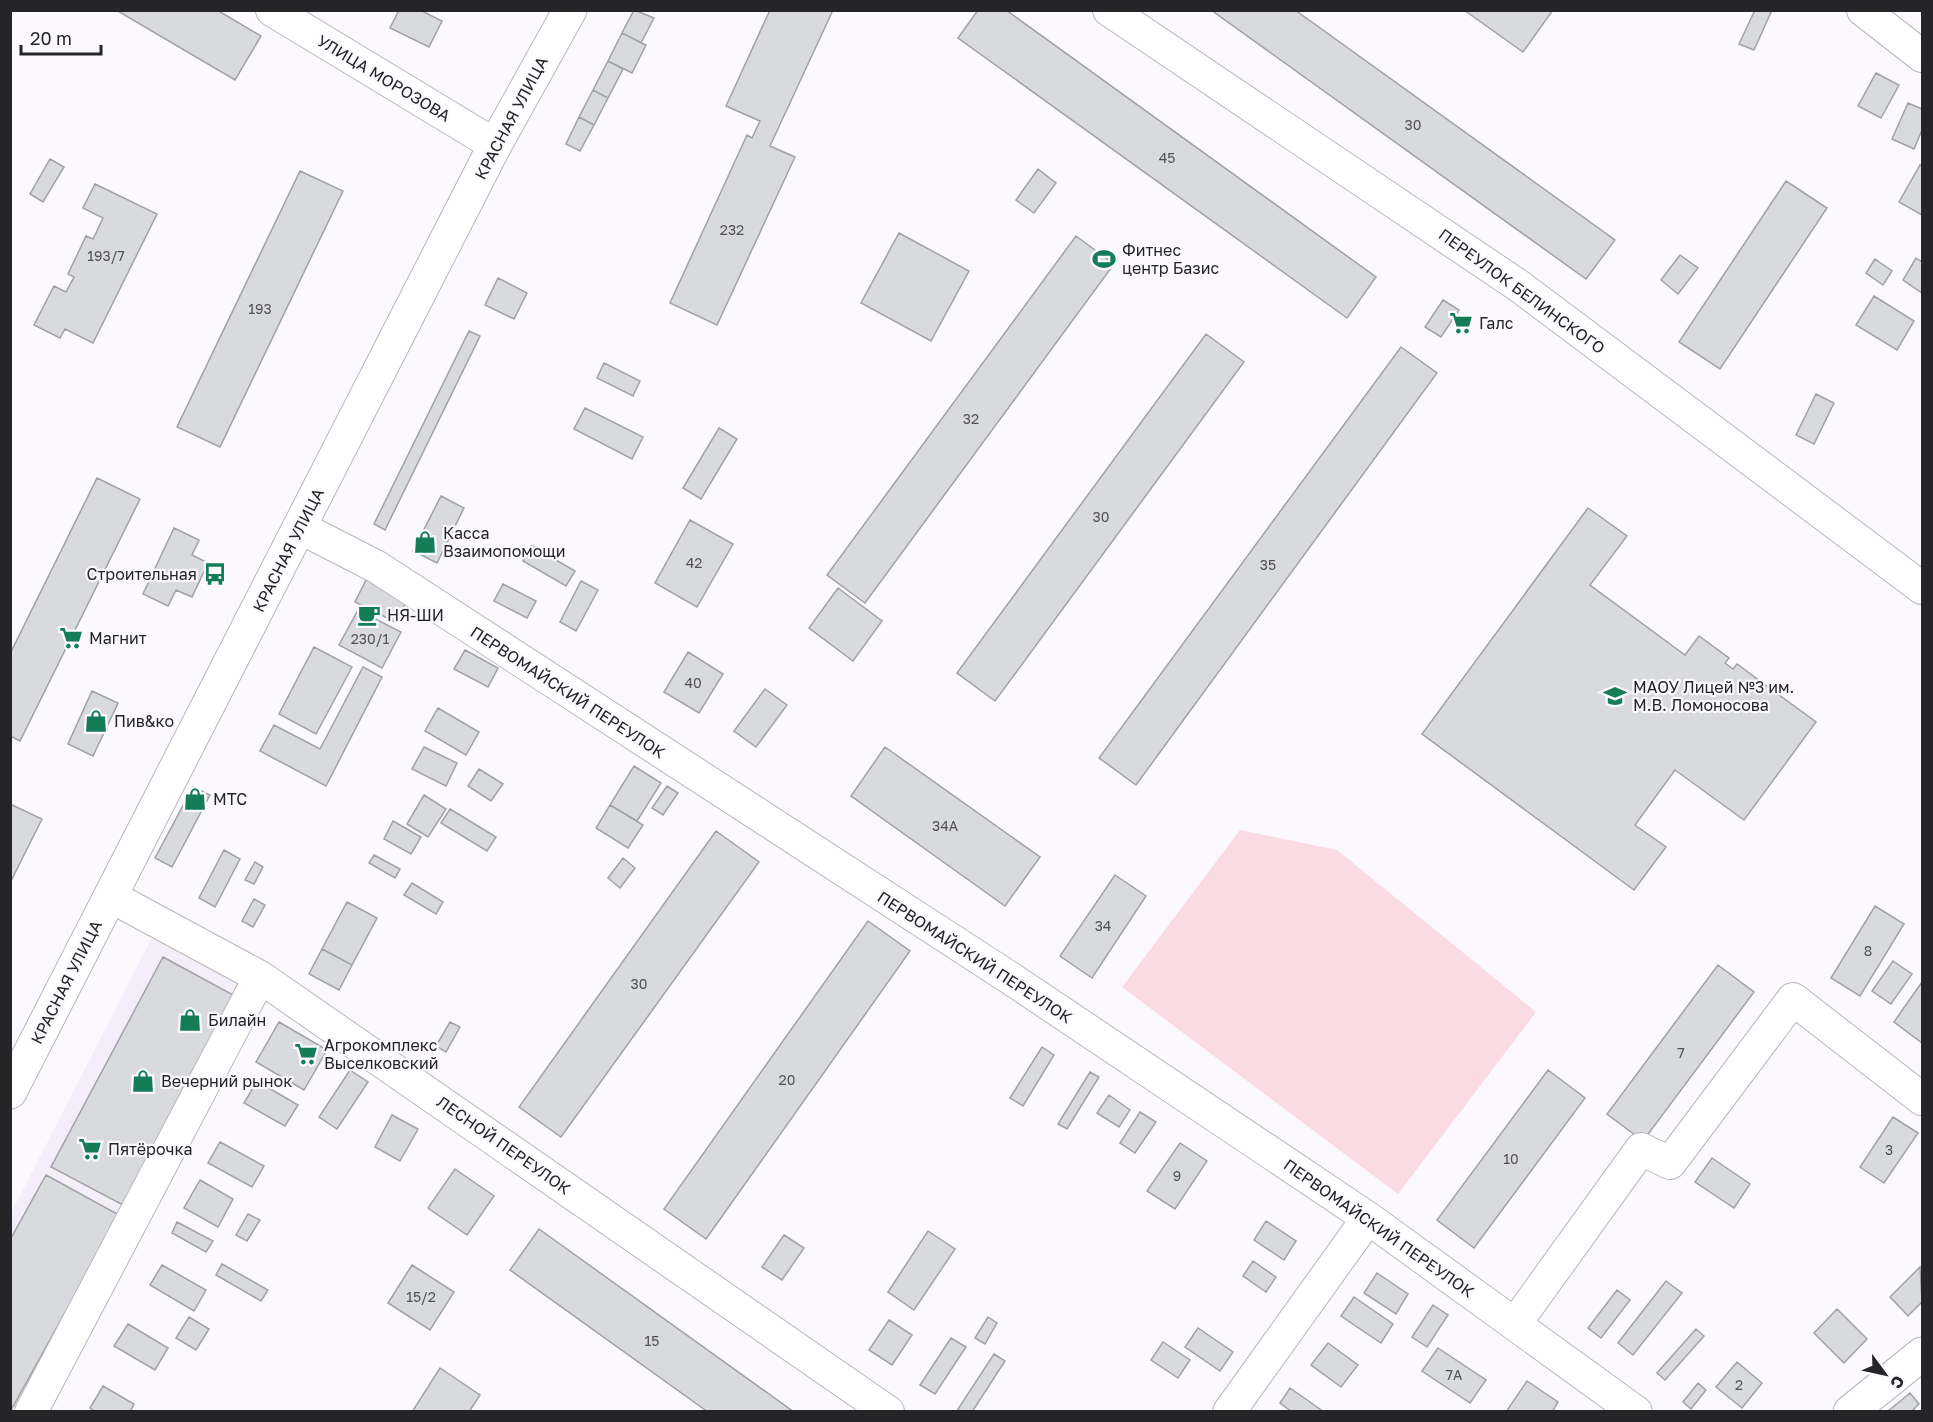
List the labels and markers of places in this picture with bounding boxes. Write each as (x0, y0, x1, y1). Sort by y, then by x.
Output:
place label: Фитнес центр Базис (1122, 240, 1219, 278)
sports icon: Фитнес центр Базис (1091, 246, 1117, 272)
supermarket icon: Галс (1448, 310, 1474, 336)
place label: Галс (1479, 313, 1514, 333)
place label: Касса Взаимопомощи (443, 523, 566, 561)
shop icon: Касса Взаимопомощи (412, 529, 438, 555)
bus stop icon: Строительная (202, 561, 228, 587)
place label: Строительная (87, 564, 197, 584)
cafe icon: НЯ-ШИ (356, 602, 382, 628)
place label: НЯ-ШИ (387, 605, 444, 625)
supermarket icon: Магнит (58, 625, 84, 651)
place label: Магнит (89, 628, 147, 648)
place label: МАОУ Лицей №3 им. М.В. Ломоносова (1633, 677, 1794, 715)
school or university icon: МАОУ Лицей №3 им. М.В. Ломоносова (1602, 683, 1628, 709)
shop icon: Пив&ко (83, 708, 109, 734)
place label: Пив&ко (114, 711, 174, 731)
shop icon: МТС (182, 786, 208, 812)
place label: МТС (213, 789, 247, 809)
shop icon: Билайн (177, 1007, 203, 1033)
place label: Билайн (208, 1010, 266, 1030)
place label: Агрокомплекс Выселковский (324, 1035, 439, 1073)
supermarket icon: Агрокомплекс Выселковский (293, 1041, 319, 1067)
shop icon: Вечерний рынок (130, 1068, 156, 1094)
place label: Вечерний рынок (161, 1071, 292, 1091)
supermarket icon: Пятёрочка (77, 1136, 103, 1162)
place label: Пятёрочка (108, 1139, 192, 1159)

